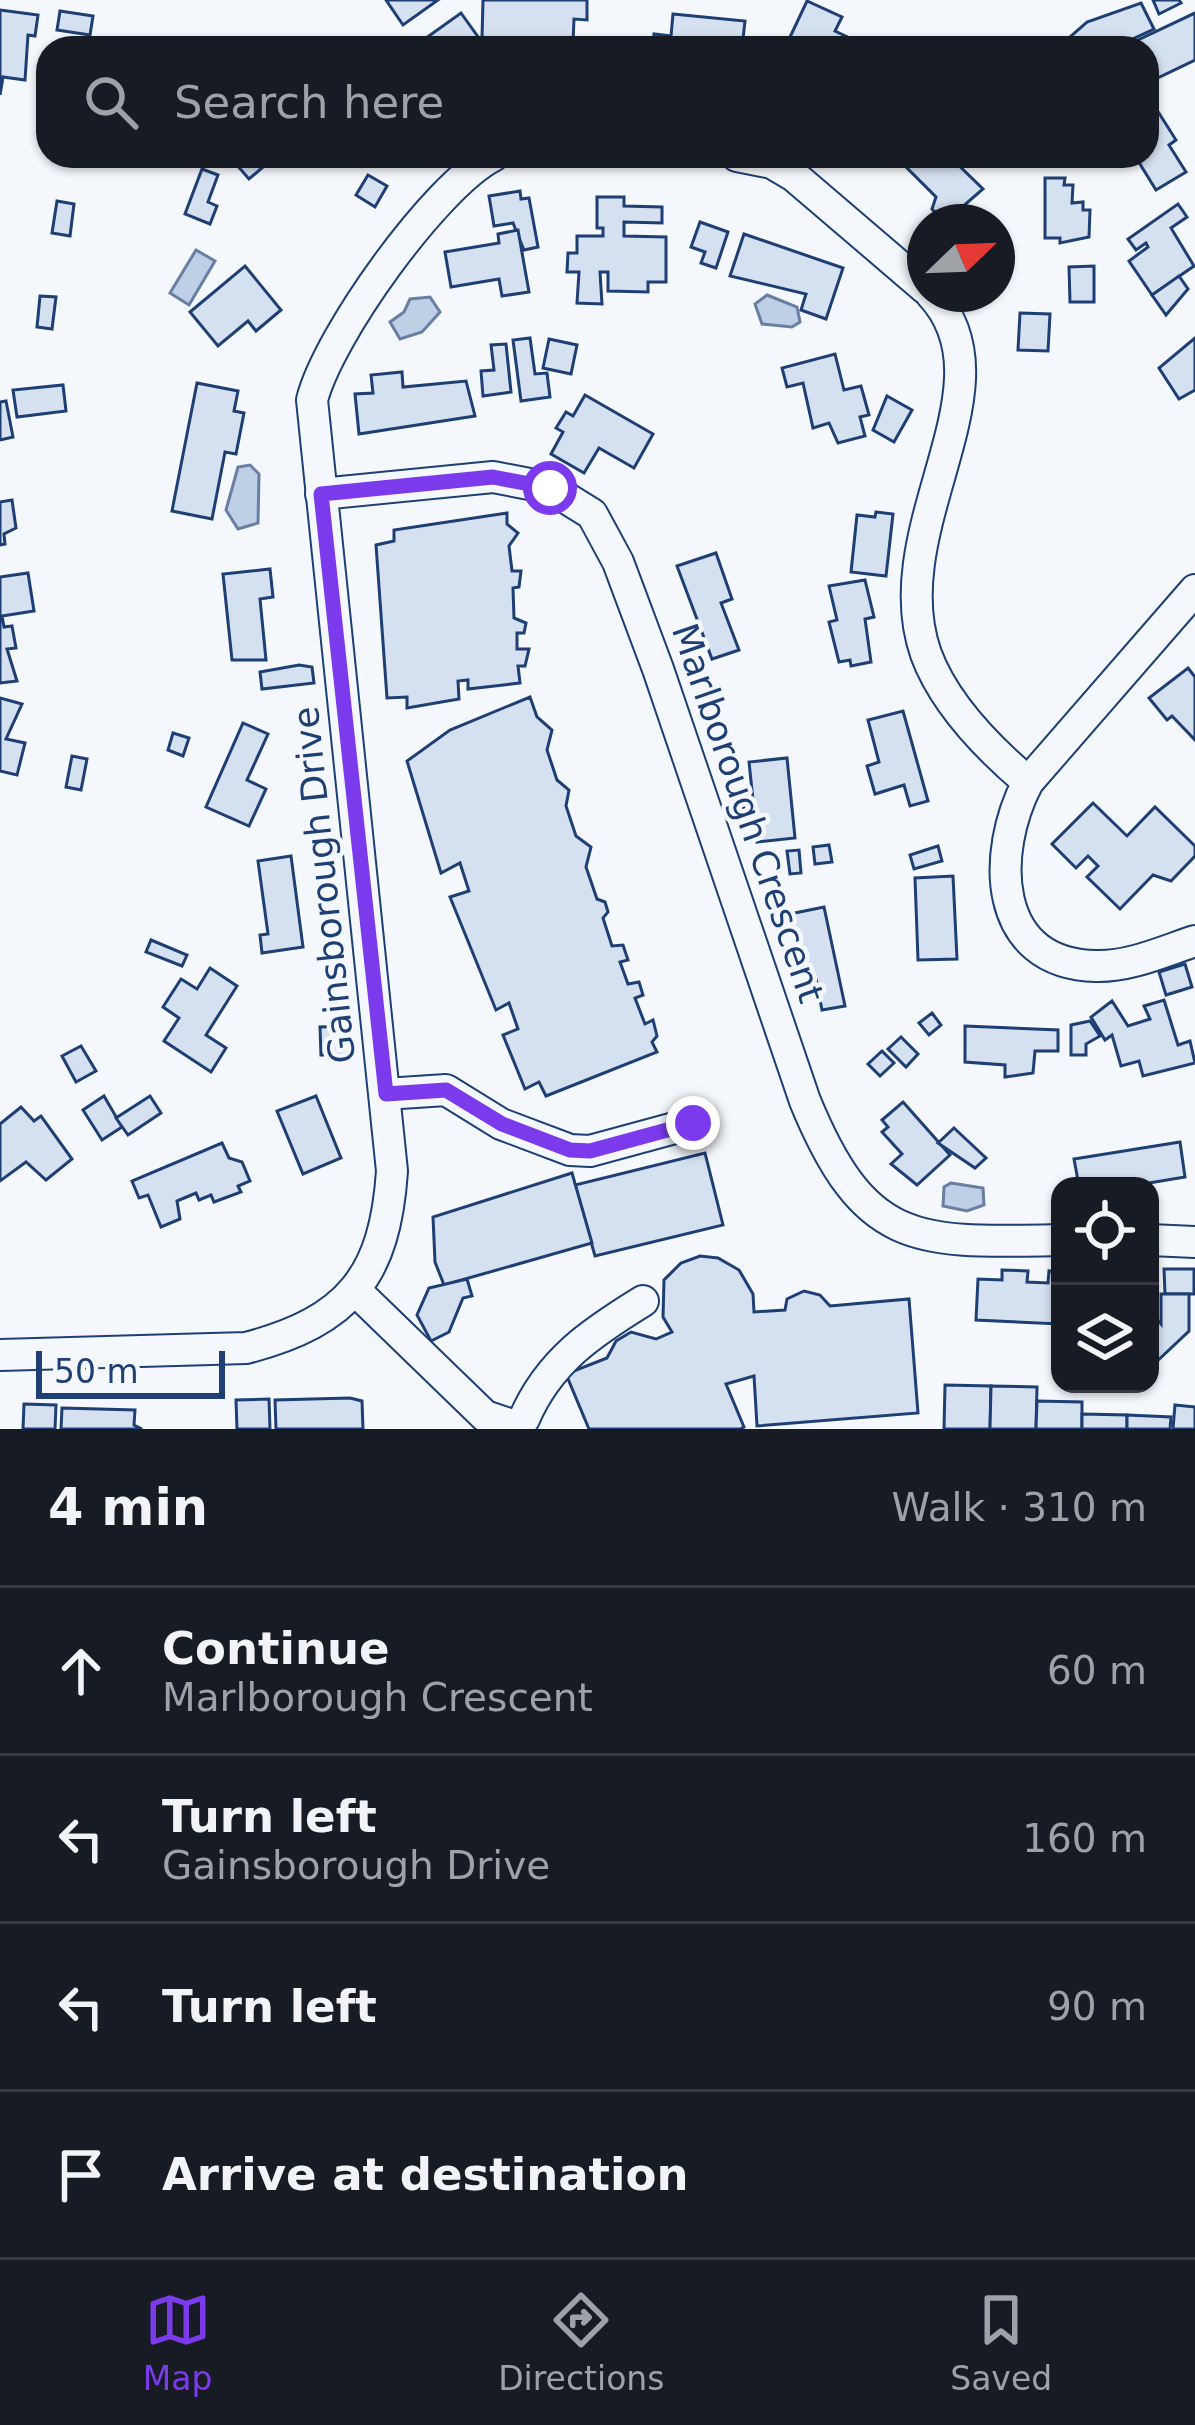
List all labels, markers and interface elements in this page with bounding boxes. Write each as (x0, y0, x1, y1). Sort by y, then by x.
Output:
search box (36, 36, 1159, 168)
icon: search (78, 69, 144, 135)
text: Search here (174, 76, 444, 129)
north arrow (907, 204, 1015, 312)
route start (523, 461, 577, 515)
street label: Marlborough Crescent (664, 618, 832, 1008)
street label: Gainsborough Drive (285, 705, 363, 1065)
route end (666, 1096, 720, 1150)
map controls (1051, 1177, 1159, 1393)
button: locate (1051, 1177, 1159, 1285)
button: layers (1051, 1285, 1159, 1393)
scale bar (36, 1345, 225, 1398)
text: 50 m (54, 1352, 139, 1391)
text: 4 min (48, 1478, 208, 1537)
text: Walk · 310 m (892, 1485, 1147, 1530)
text: Continue (162, 1622, 390, 1675)
icon: ahead (48, 1638, 114, 1704)
text: 60 m (1047, 1648, 1147, 1693)
text: Marlborough Crescent (162, 1675, 593, 1720)
text: Turn left (162, 1790, 377, 1843)
icon: left (48, 1806, 114, 1872)
text: 160 m (1022, 1816, 1147, 1861)
text: Gainsborough Drive (162, 1843, 550, 1888)
icon: left (48, 1974, 114, 2040)
text: Turn left (162, 1980, 377, 2033)
text: 90 m (1047, 1984, 1147, 2029)
icon: arrive (48, 2142, 114, 2208)
text: Arrive at destination (162, 2148, 688, 2201)
tab: Map (143, 2287, 213, 2398)
tab: Directions (498, 2287, 664, 2398)
tab: Saved (950, 2287, 1052, 2398)

